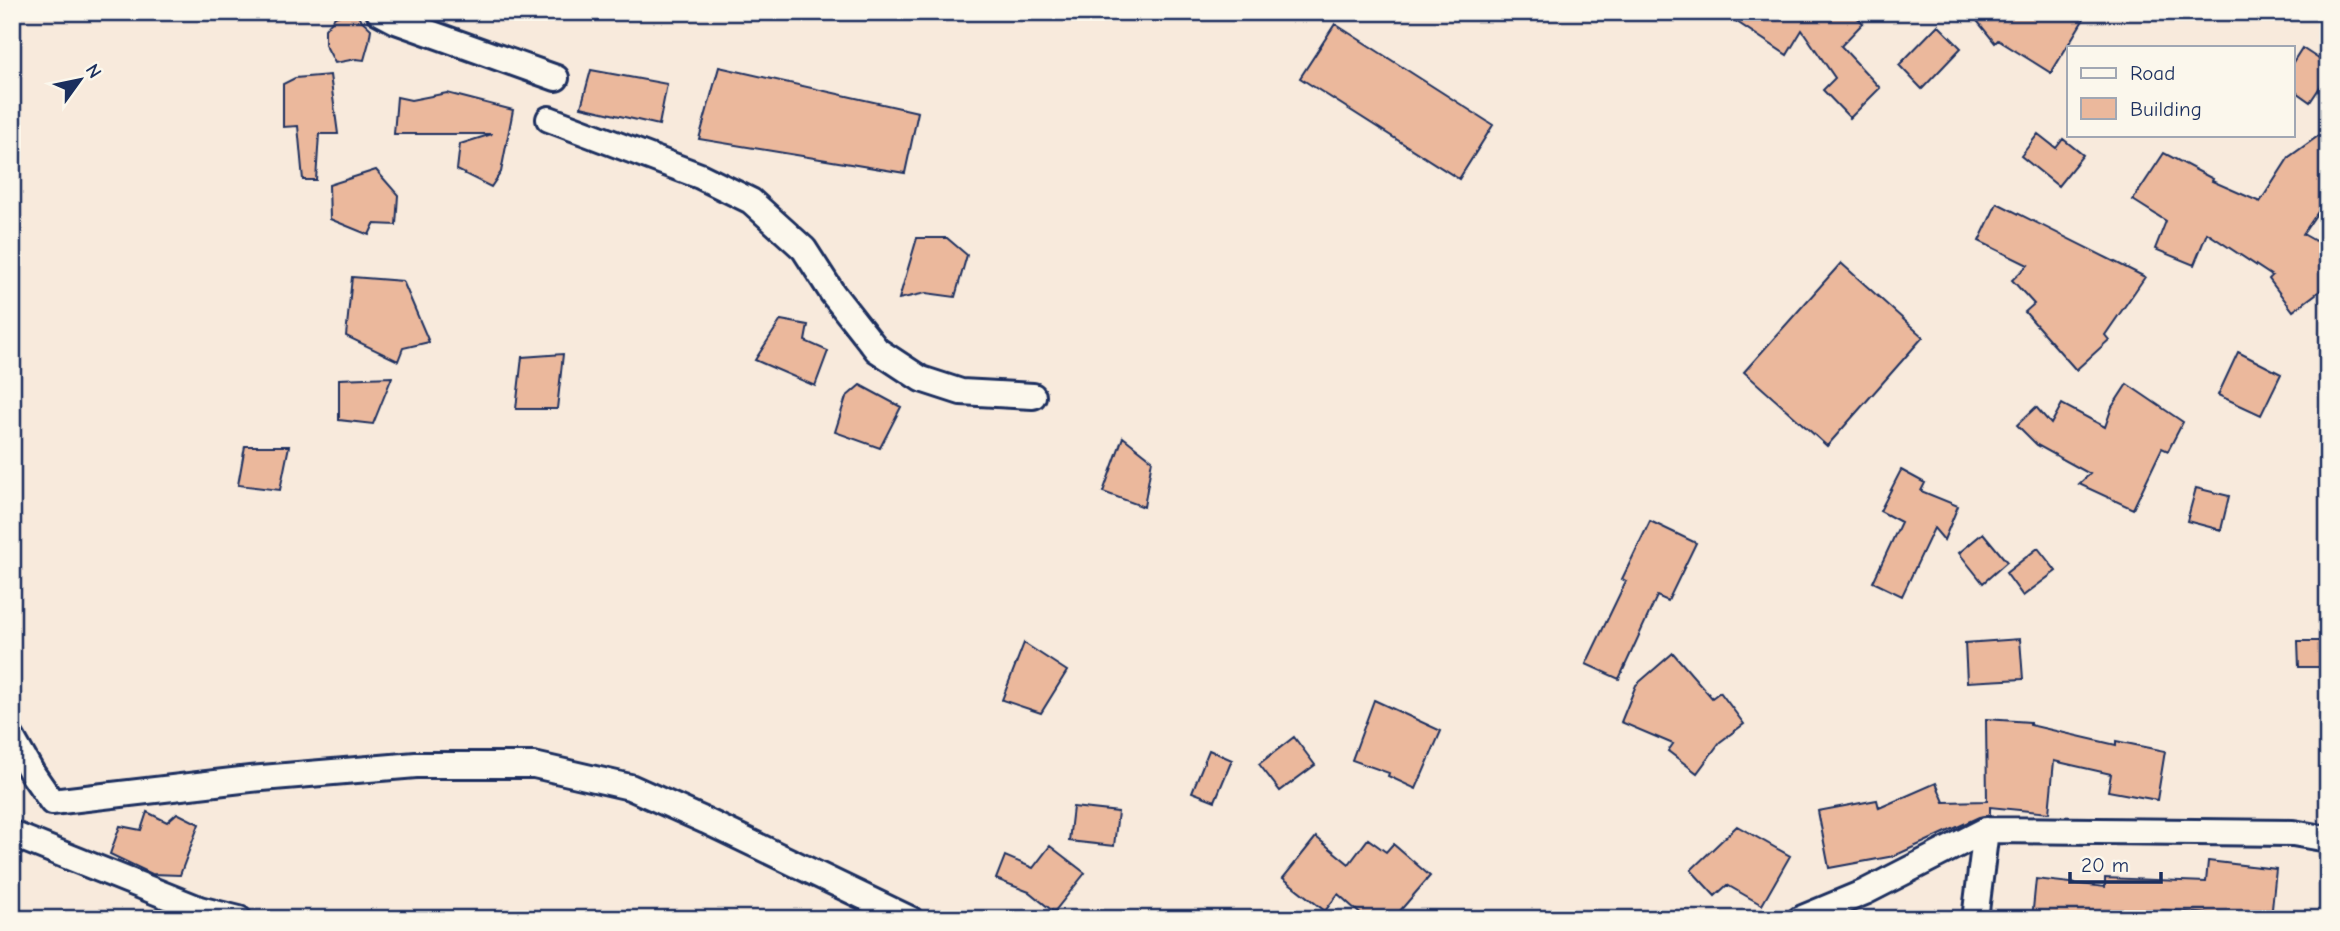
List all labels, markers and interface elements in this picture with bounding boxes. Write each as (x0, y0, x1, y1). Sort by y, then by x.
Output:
north arrow (46, 46, 116, 116)
legend (2067, 46, 2294, 136)
text: N (81, 60, 106, 82)
text: Road (2130, 61, 2175, 85)
text: Building (2130, 97, 2202, 121)
scale bar (2070, 840, 2162, 884)
text: 20 m (2081, 853, 2129, 877)

